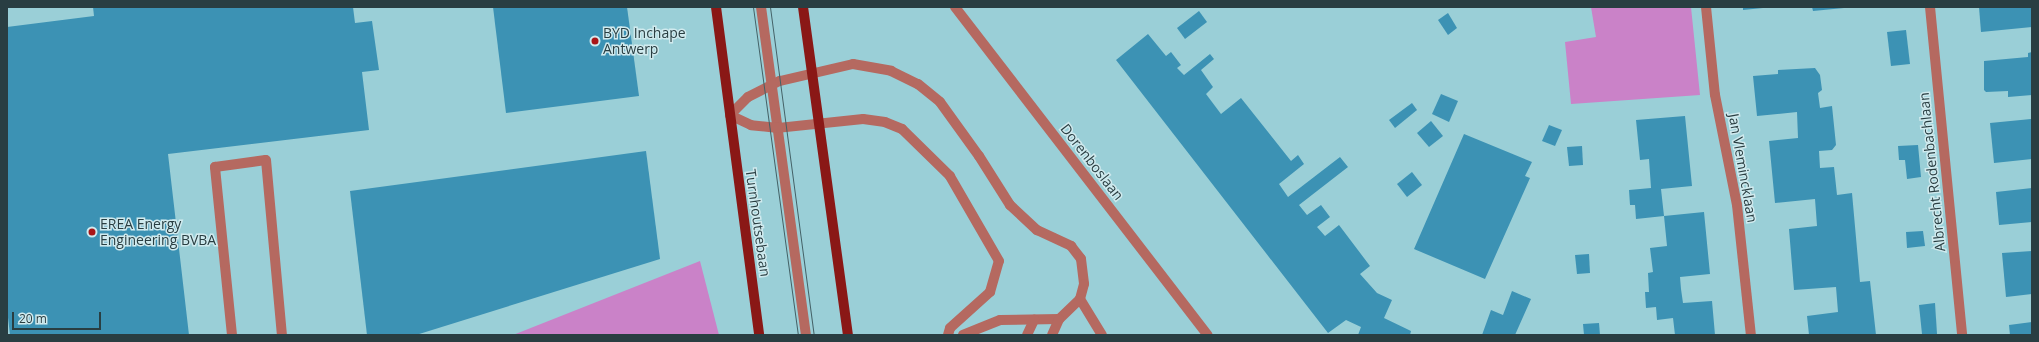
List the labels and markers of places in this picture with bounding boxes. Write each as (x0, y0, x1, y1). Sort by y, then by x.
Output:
place label: BYD Inchape Antwerp (603, 25, 686, 58)
marker: BYD Inchape Antwerp (590, 36, 600, 46)
place label: EREA Energy Engineering BVBA (100, 216, 216, 248)
marker: EREA Energy Engineering BVBA (87, 227, 97, 237)

